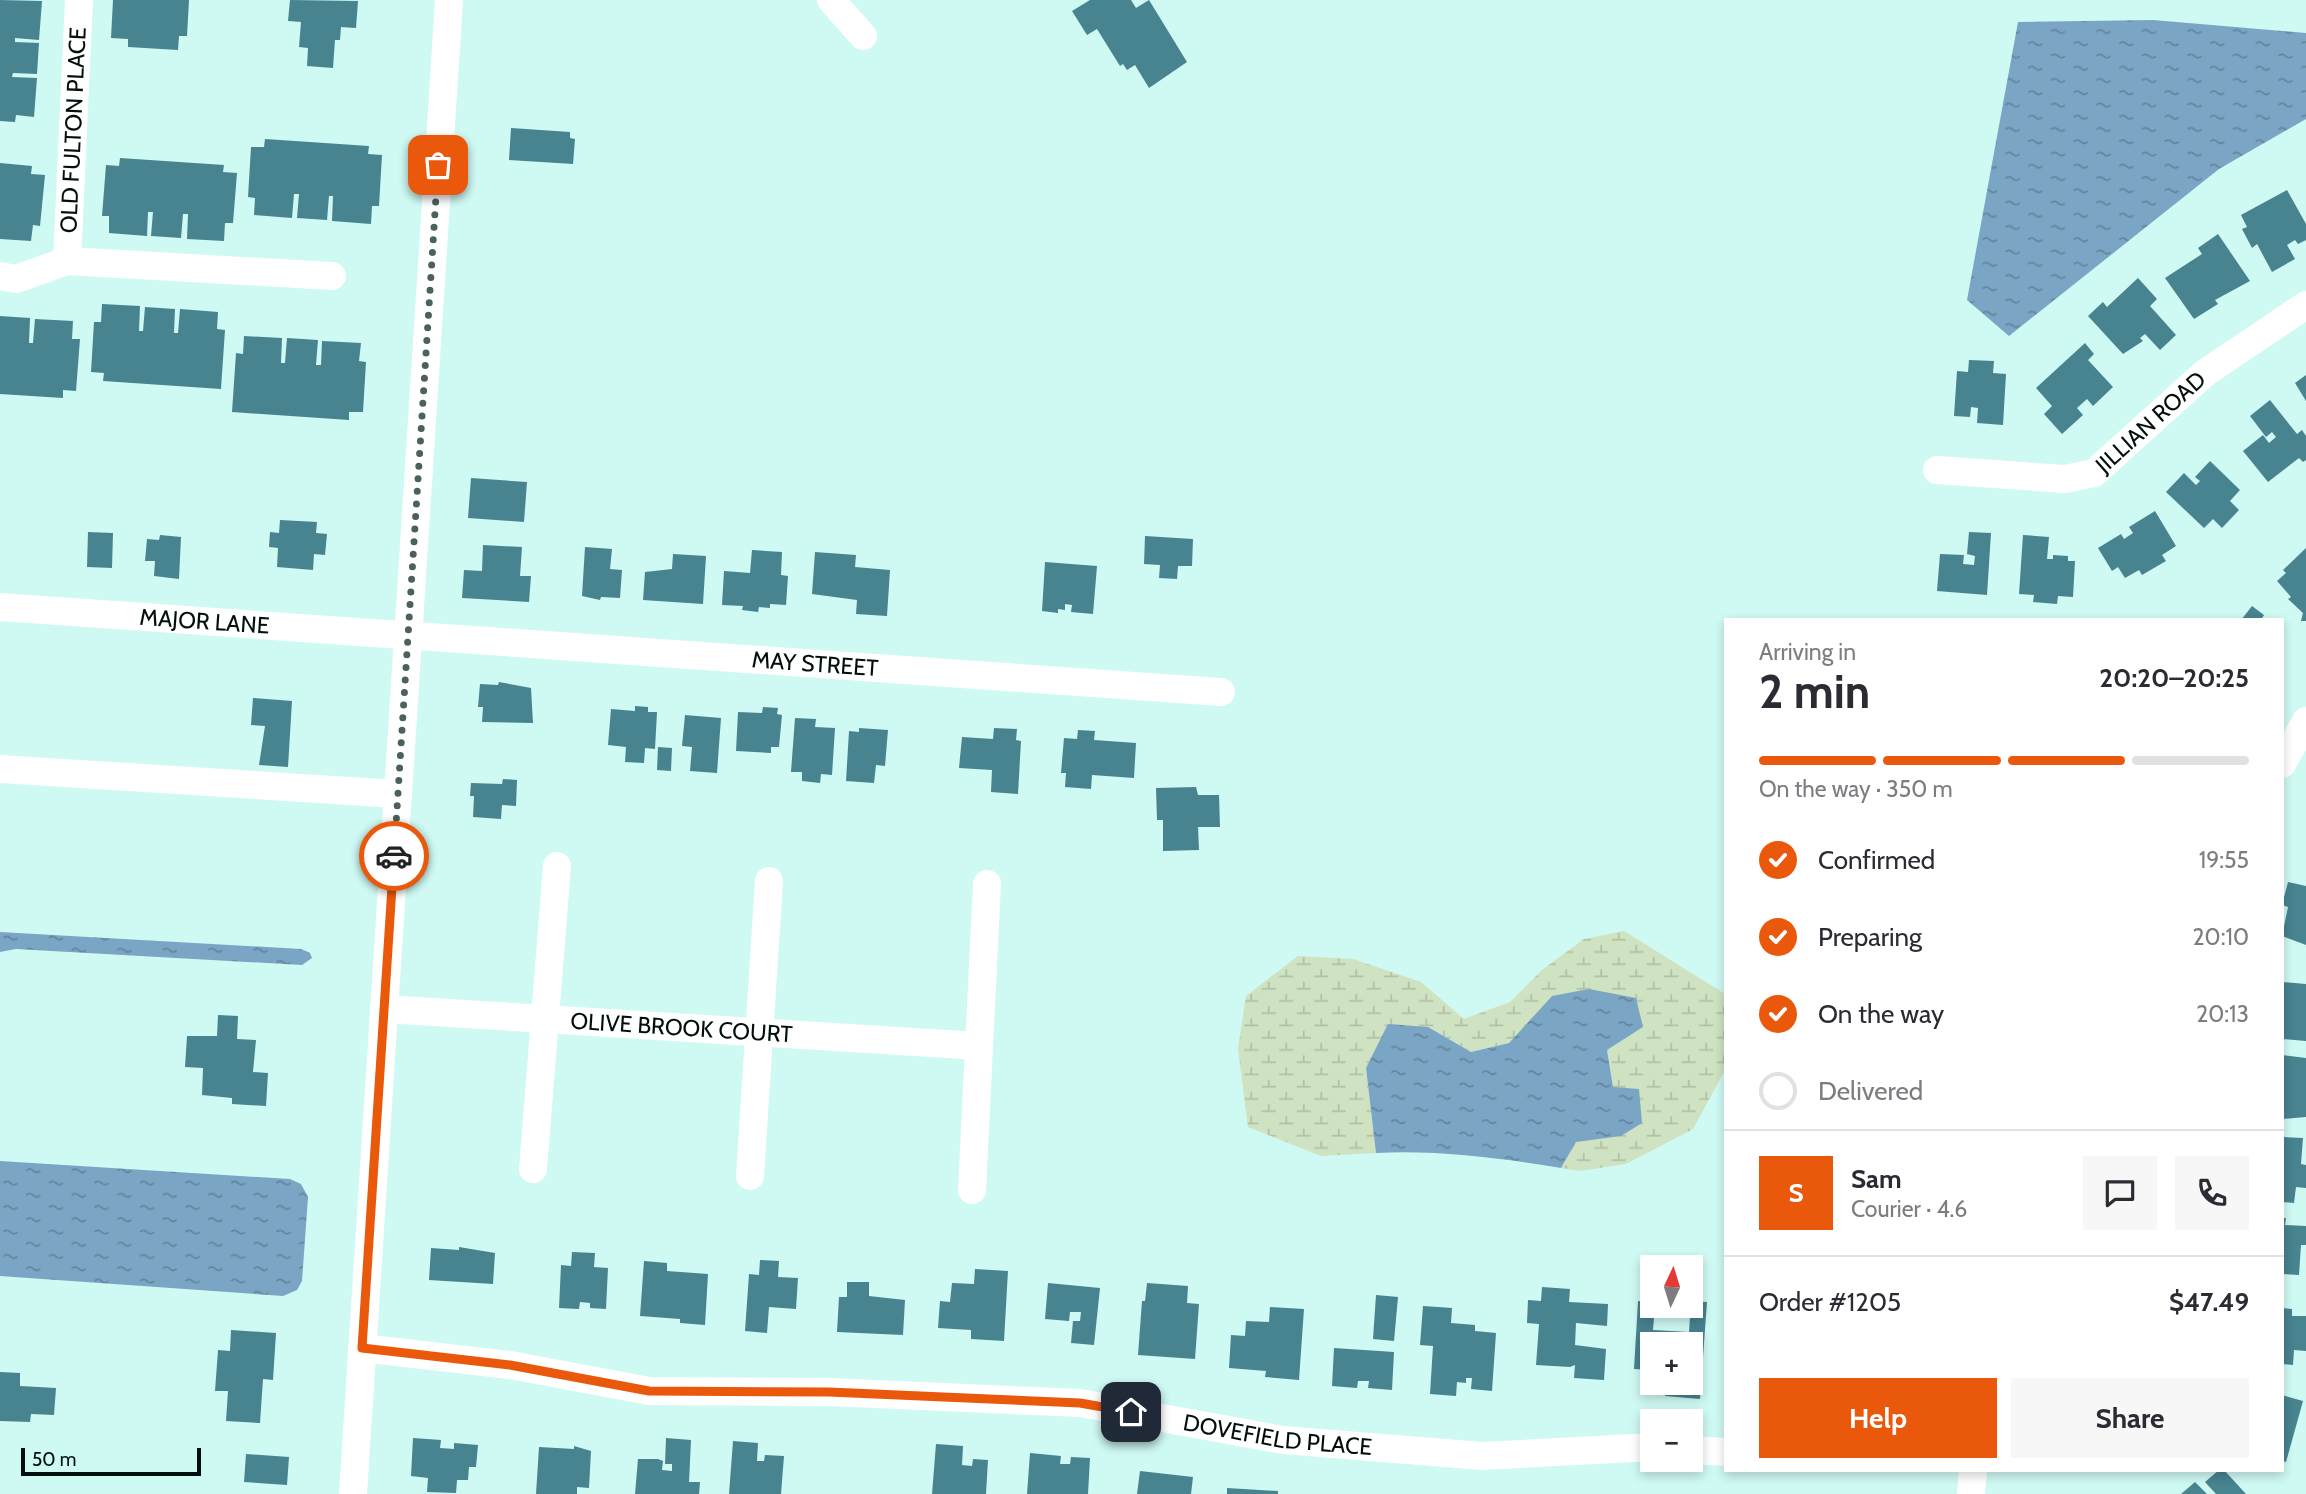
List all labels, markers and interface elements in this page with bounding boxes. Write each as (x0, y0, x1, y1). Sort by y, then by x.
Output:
street label: OLD FULTON PLACE (54, 27, 92, 234)
pin (408, 135, 468, 195)
icon: bag (419, 146, 457, 184)
street label: JILLIAN ROAD (2089, 365, 2211, 480)
street label: MAJOR LANE (139, 603, 270, 640)
text: Arriving in (1759, 638, 1856, 666)
street label: MAY STREET (751, 645, 879, 682)
text: 20:20–20:25 (2099, 662, 2249, 694)
text: 2 min (1759, 664, 1870, 720)
text: On the way · 350 m (1759, 775, 1953, 803)
courier (359, 821, 429, 891)
icon: car (375, 837, 413, 875)
icon: check (1759, 841, 1797, 879)
text: Confirmed (1818, 844, 1935, 876)
text: 19:55 (2199, 846, 2249, 874)
icon: check (1759, 918, 1797, 956)
text: Preparing (1818, 921, 1922, 953)
text: 20:10 (2193, 923, 2249, 951)
icon: check (1759, 995, 1797, 1033)
text: On the way (1818, 998, 1944, 1030)
text: 20:13 (2196, 1000, 2249, 1028)
street label: OLIVE BROOK COURT (570, 1007, 793, 1048)
text: Delivered (1818, 1075, 1923, 1107)
button: chat (2083, 1156, 2157, 1230)
button: phone (2175, 1156, 2249, 1230)
text: Sam (1851, 1163, 1902, 1195)
text: S (1788, 1177, 1804, 1209)
text: Courier · 4.6 (1851, 1195, 1967, 1223)
north arrow (1640, 1255, 1703, 1318)
map controls (1640, 1255, 1703, 1472)
text: Order #1205 (1759, 1286, 1901, 1318)
text: $47.49 (2169, 1286, 2249, 1318)
button: + (1640, 1332, 1703, 1395)
button: Help (1759, 1378, 1997, 1458)
button: Share (2011, 1378, 2249, 1458)
pin (1101, 1382, 1161, 1442)
icon: home (1112, 1393, 1150, 1431)
street label: DOVEFIELD PLACE (1181, 1408, 1373, 1461)
button: − (1640, 1409, 1703, 1472)
scale bar (21, 1445, 201, 1477)
text: 50 m (32, 1448, 76, 1471)

